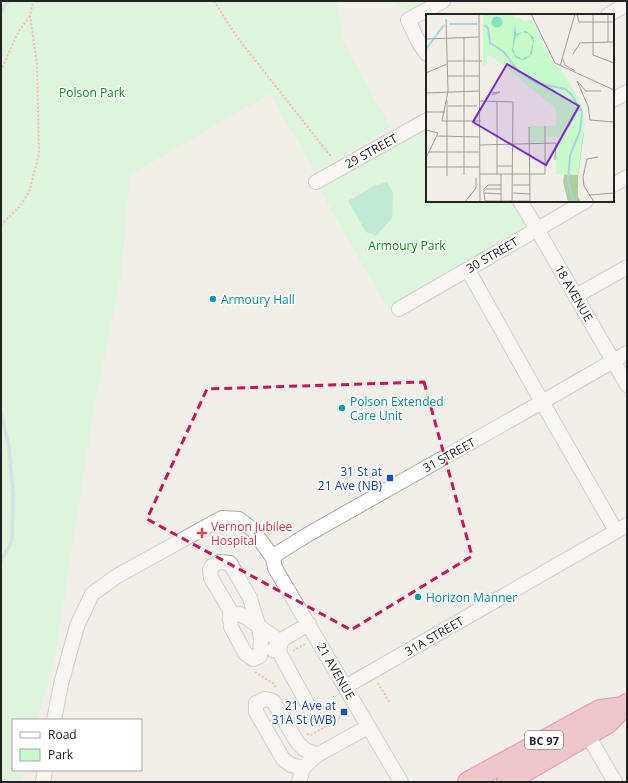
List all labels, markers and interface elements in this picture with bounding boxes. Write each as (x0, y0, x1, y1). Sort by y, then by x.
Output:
inset map (426, 14, 614, 202)
park label: Polson Park (59, 84, 126, 101)
street label: 29 STREET (342, 129, 401, 172)
street label: 30 STREET (463, 233, 521, 277)
park label: Armoury Park (368, 237, 446, 254)
street label: 18 AVENUE (551, 262, 597, 324)
place label: Armoury Hall (221, 291, 295, 308)
marker: Armoury Hall (208, 294, 218, 304)
place label: Polson Extended Care Unit (350, 393, 444, 424)
marker: Polson Extended Care Unit (337, 403, 347, 413)
street label: 31 STREET (420, 433, 479, 476)
place label: 31 St at 21 Ave (NB) (318, 463, 382, 494)
marker: 31 St at 21 Ave (NB) (385, 473, 395, 483)
place label: Vernon Jubilee Hospital (211, 518, 293, 549)
marker: Vernon Jubilee Hospital (196, 527, 208, 539)
place label: Horizon Manner (426, 589, 517, 606)
marker: Horizon Manner (413, 592, 423, 602)
street label: 31A STREET (402, 612, 467, 660)
street label: 21 AVENUE (313, 640, 359, 702)
place label: 21 Ave at 31A St (WB) (272, 697, 336, 728)
marker: 21 Ave at 31A St (WB) (339, 707, 349, 717)
legend (12, 719, 142, 771)
text: Road (48, 726, 77, 743)
road number: BC 97 (525, 731, 563, 749)
text: Park (48, 746, 74, 763)

